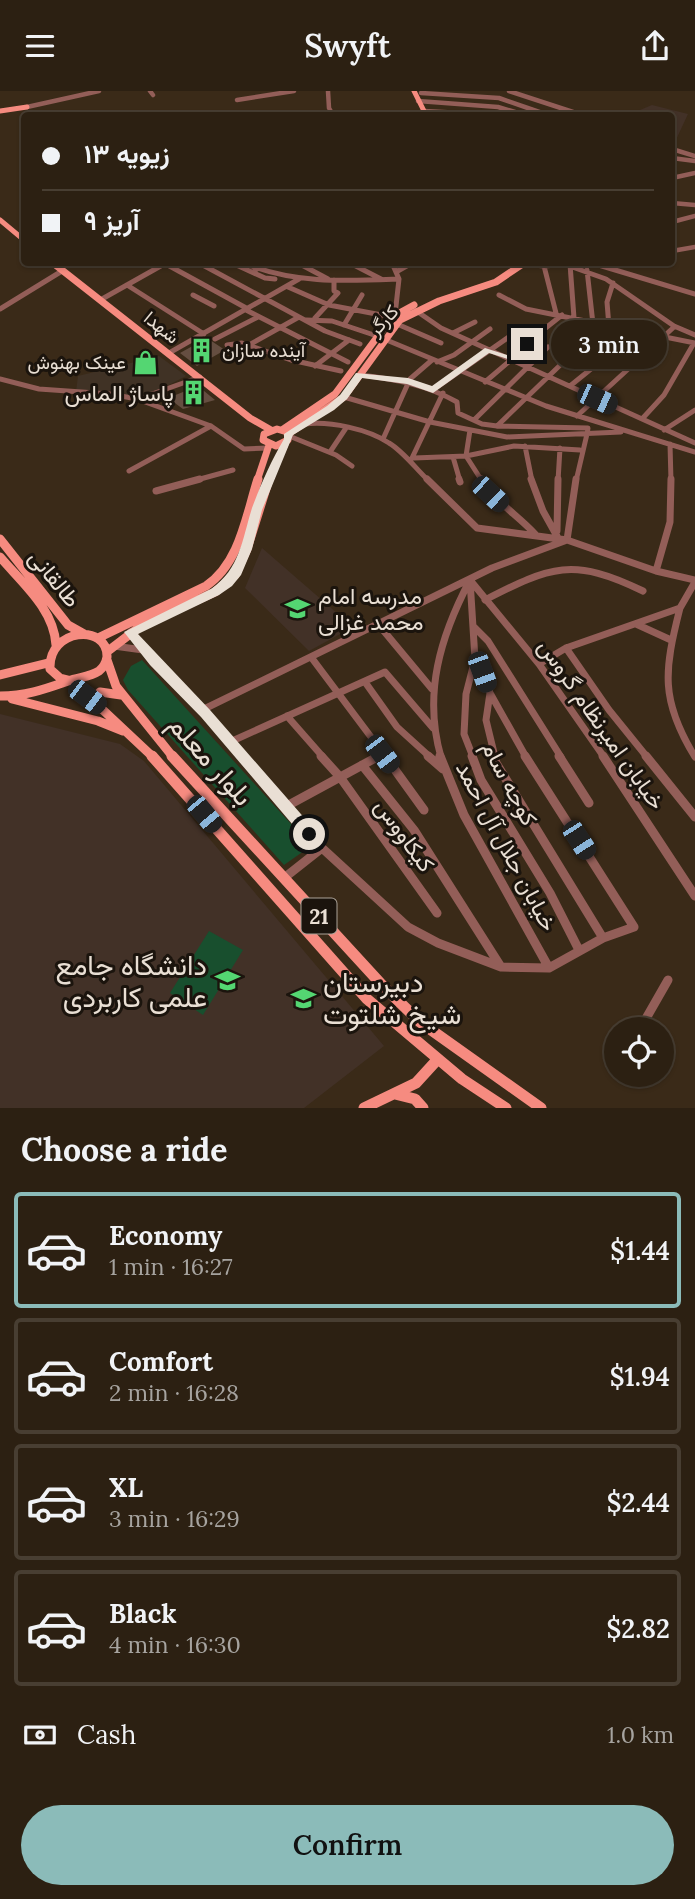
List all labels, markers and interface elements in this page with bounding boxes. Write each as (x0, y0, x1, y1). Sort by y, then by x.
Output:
text: Swyft (304, 25, 391, 66)
icon: menu (21, 27, 59, 65)
icon: share (636, 27, 674, 65)
text: زیویه ۱۳ (84, 137, 170, 170)
text: آریز ۹ (84, 204, 140, 237)
street label: کارگر (362, 299, 403, 341)
street label: شهدا (139, 305, 185, 349)
callout: 3 min (552, 320, 667, 369)
route end (511, 328, 543, 360)
text: 3 min (578, 330, 640, 359)
building icon: آینده سازان (188, 336, 216, 364)
place label: آینده سازان (222, 338, 307, 362)
shop icon: عینک بهنوش (132, 348, 160, 376)
place label: عینک بهنوش (28, 350, 126, 374)
place label: پاساژ الماس (64, 378, 174, 409)
building icon: پاساژ الماس (180, 378, 208, 406)
car (574, 381, 621, 417)
car (468, 472, 513, 516)
street label: طالقانی (23, 543, 87, 613)
place label: مدرسه امام محمد غزالی (318, 581, 424, 637)
school or university icon: مدرسه امام محمد غزالی (284, 594, 312, 622)
street label: خیابان امیرنظام گروس (531, 633, 672, 816)
car (465, 649, 500, 695)
car (64, 676, 111, 718)
street label: بلوار معلم (160, 707, 261, 814)
car (361, 731, 404, 777)
street label: کوچه سام (474, 736, 544, 831)
street label: خیابان جلال آل احمد (449, 756, 564, 936)
car (183, 791, 226, 837)
street label: کیکاووس (369, 793, 441, 877)
car (559, 817, 600, 863)
route start (293, 818, 325, 850)
road number: 21 (302, 899, 336, 933)
place label: دانشگاه جامع علمی کاربردی (56, 947, 207, 1015)
place label: دبیرستان شیخ شلتوت (323, 964, 461, 1034)
school or university icon: دانشگاه جامع علمی کاربردی (213, 967, 241, 995)
school or university icon: دبیرستان شیخ شلتوت (289, 984, 317, 1012)
map controls (604, 1017, 674, 1087)
button: locate (604, 1017, 674, 1087)
text: Choose a ride (21, 1129, 228, 1170)
icon: car (25, 1219, 88, 1282)
text: Economy (109, 1219, 222, 1252)
text: $1.44 (610, 1234, 670, 1267)
text: 1 min · 16:27 (109, 1252, 233, 1281)
icon: car (25, 1345, 88, 1408)
text: Comfort (109, 1345, 213, 1378)
text: $1.94 (610, 1360, 670, 1393)
text: 2 min · 16:28 (109, 1378, 239, 1407)
icon: car (25, 1471, 88, 1534)
text: XL (109, 1471, 143, 1504)
text: $2.44 (607, 1486, 670, 1519)
text: 3 min · 16:29 (109, 1504, 240, 1533)
icon: car (25, 1597, 88, 1660)
text: Black (109, 1597, 177, 1630)
text: $2.82 (607, 1612, 670, 1645)
text: 4 min · 16:30 (109, 1630, 241, 1659)
icon: cash (21, 1716, 59, 1754)
text: Cash (77, 1718, 136, 1751)
text: 1.0 km (607, 1720, 674, 1749)
button: Confirm (21, 1805, 674, 1885)

